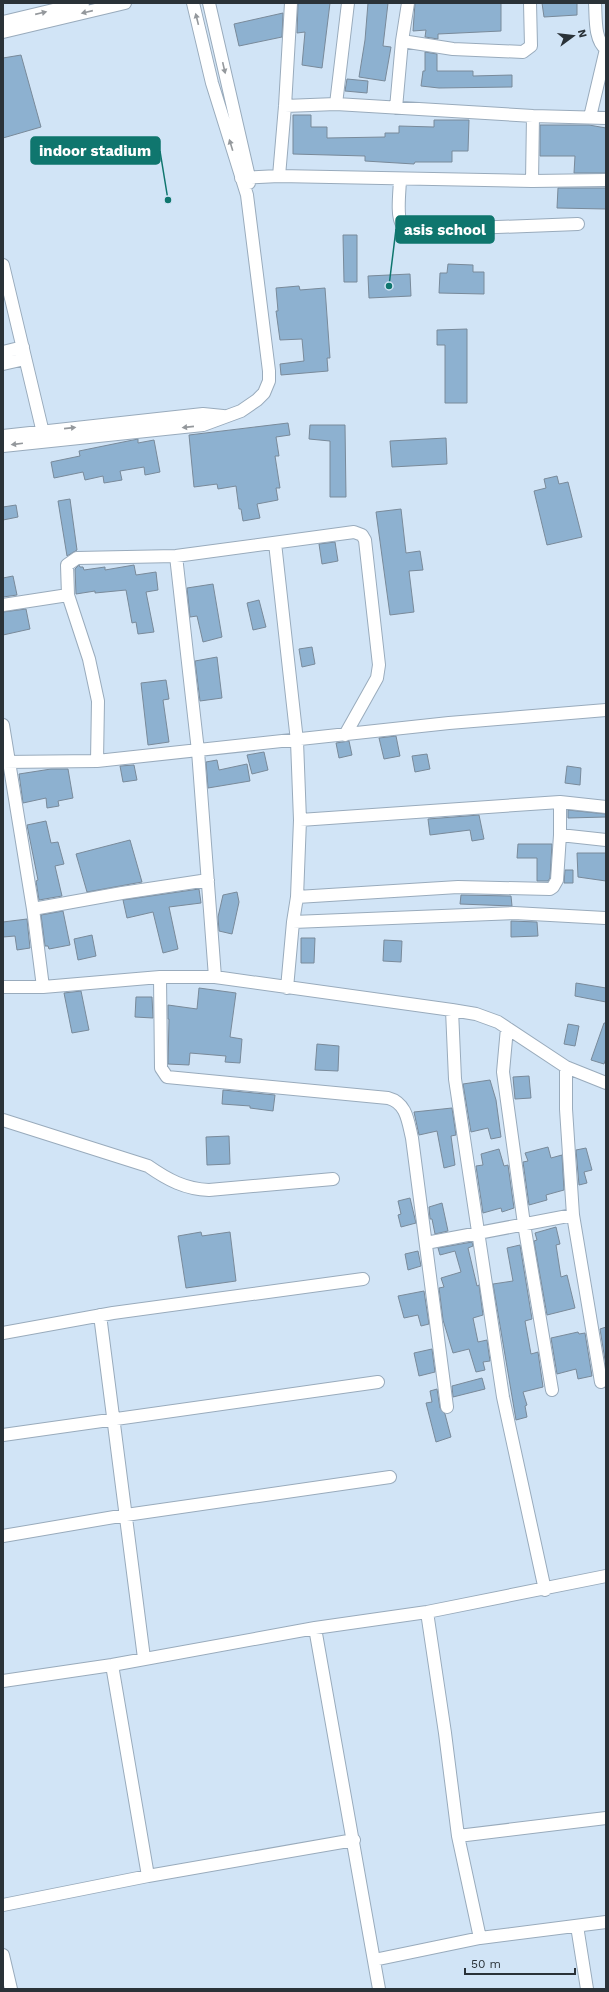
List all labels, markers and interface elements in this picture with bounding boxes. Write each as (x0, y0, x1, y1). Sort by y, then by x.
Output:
one-way arrow (81, 9, 93, 15)
one-way arrow (35, 10, 47, 16)
one-way arrow (194, 13, 200, 25)
north arrow (553, 16, 593, 56)
text: N (575, 28, 590, 39)
one-way arrow (221, 62, 227, 74)
callout: indoor stadium (31, 137, 160, 164)
one-way arrow (228, 138, 234, 150)
text: indoor stadium (39, 142, 151, 160)
callout: asis school (396, 216, 494, 243)
text: asis school (404, 221, 486, 239)
one-way arrow (182, 423, 194, 430)
one-way arrow (63, 425, 76, 431)
one-way arrow (11, 441, 23, 447)
scale bar (465, 1950, 575, 1976)
text: 50 m (471, 1957, 501, 1971)

